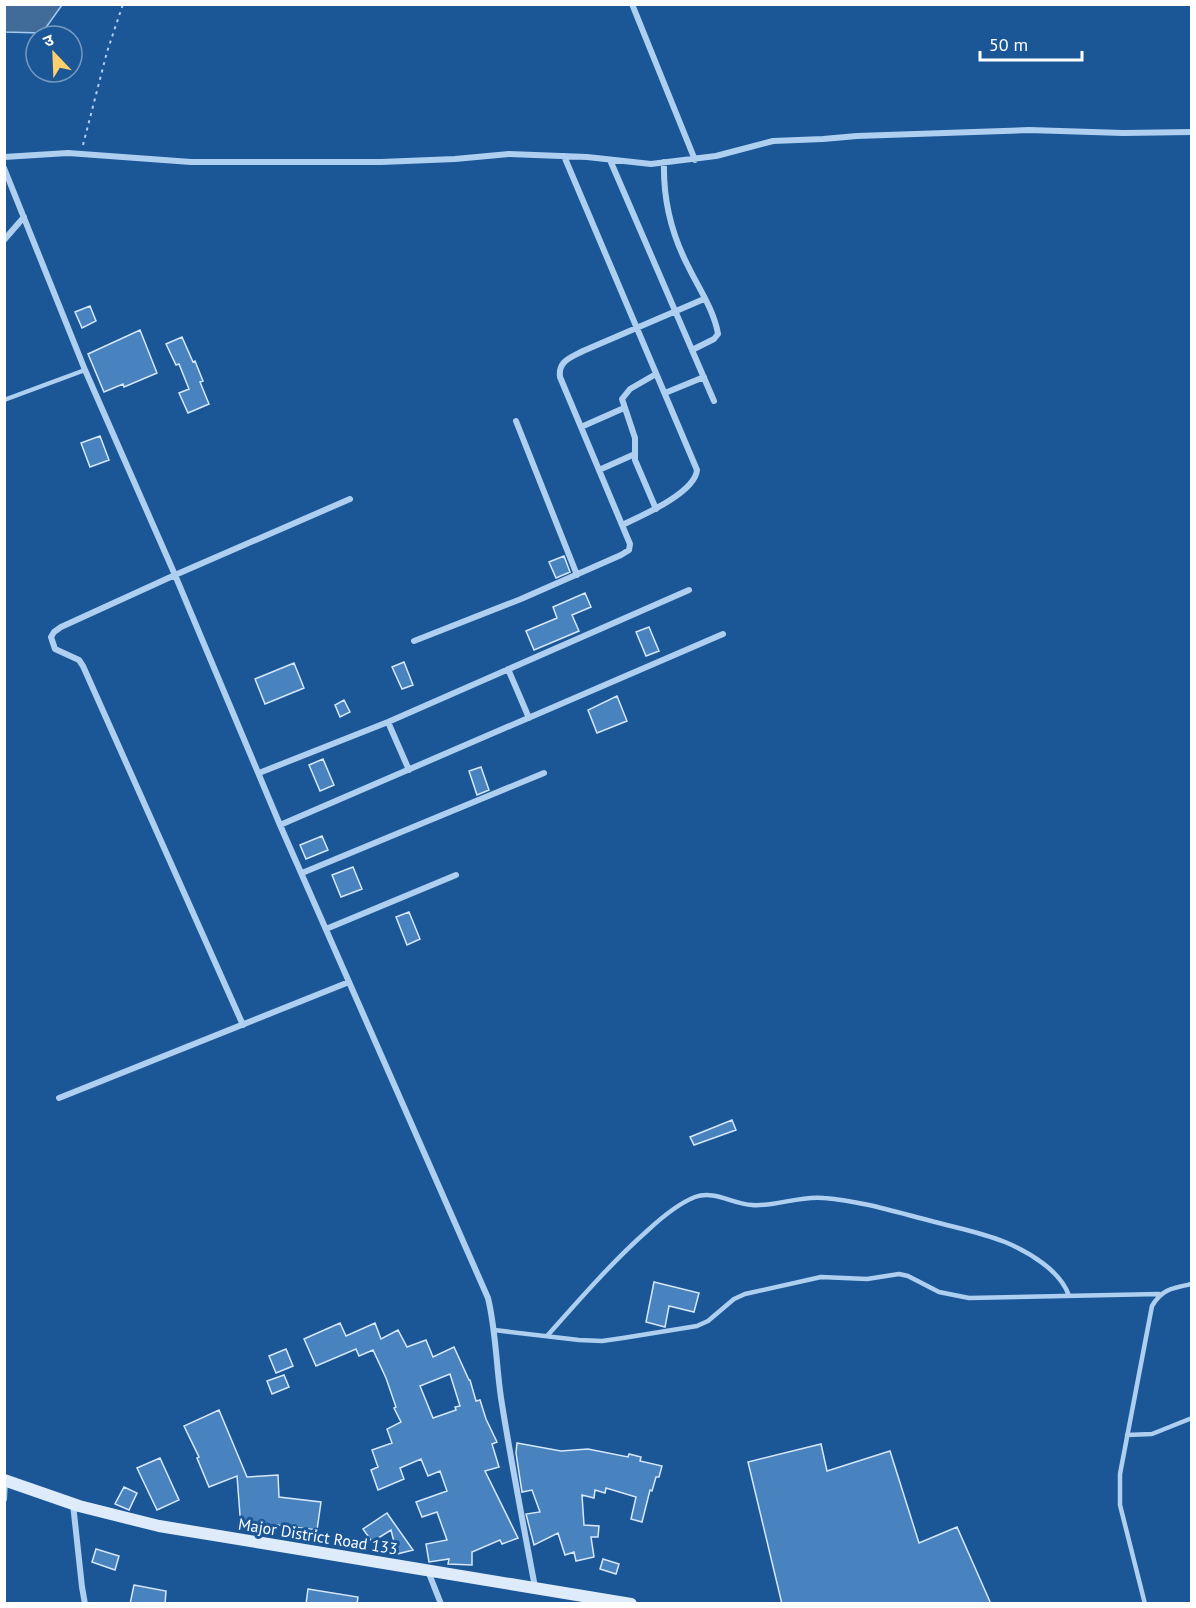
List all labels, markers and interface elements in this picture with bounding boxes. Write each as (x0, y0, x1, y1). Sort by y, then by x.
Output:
north arrow (24, 24, 84, 84)
scale bar (980, 24, 1082, 62)
text: उ (40, 29, 57, 51)
text: 50 m (989, 33, 1028, 56)
street label: Major District Road 133 (237, 1514, 399, 1558)

